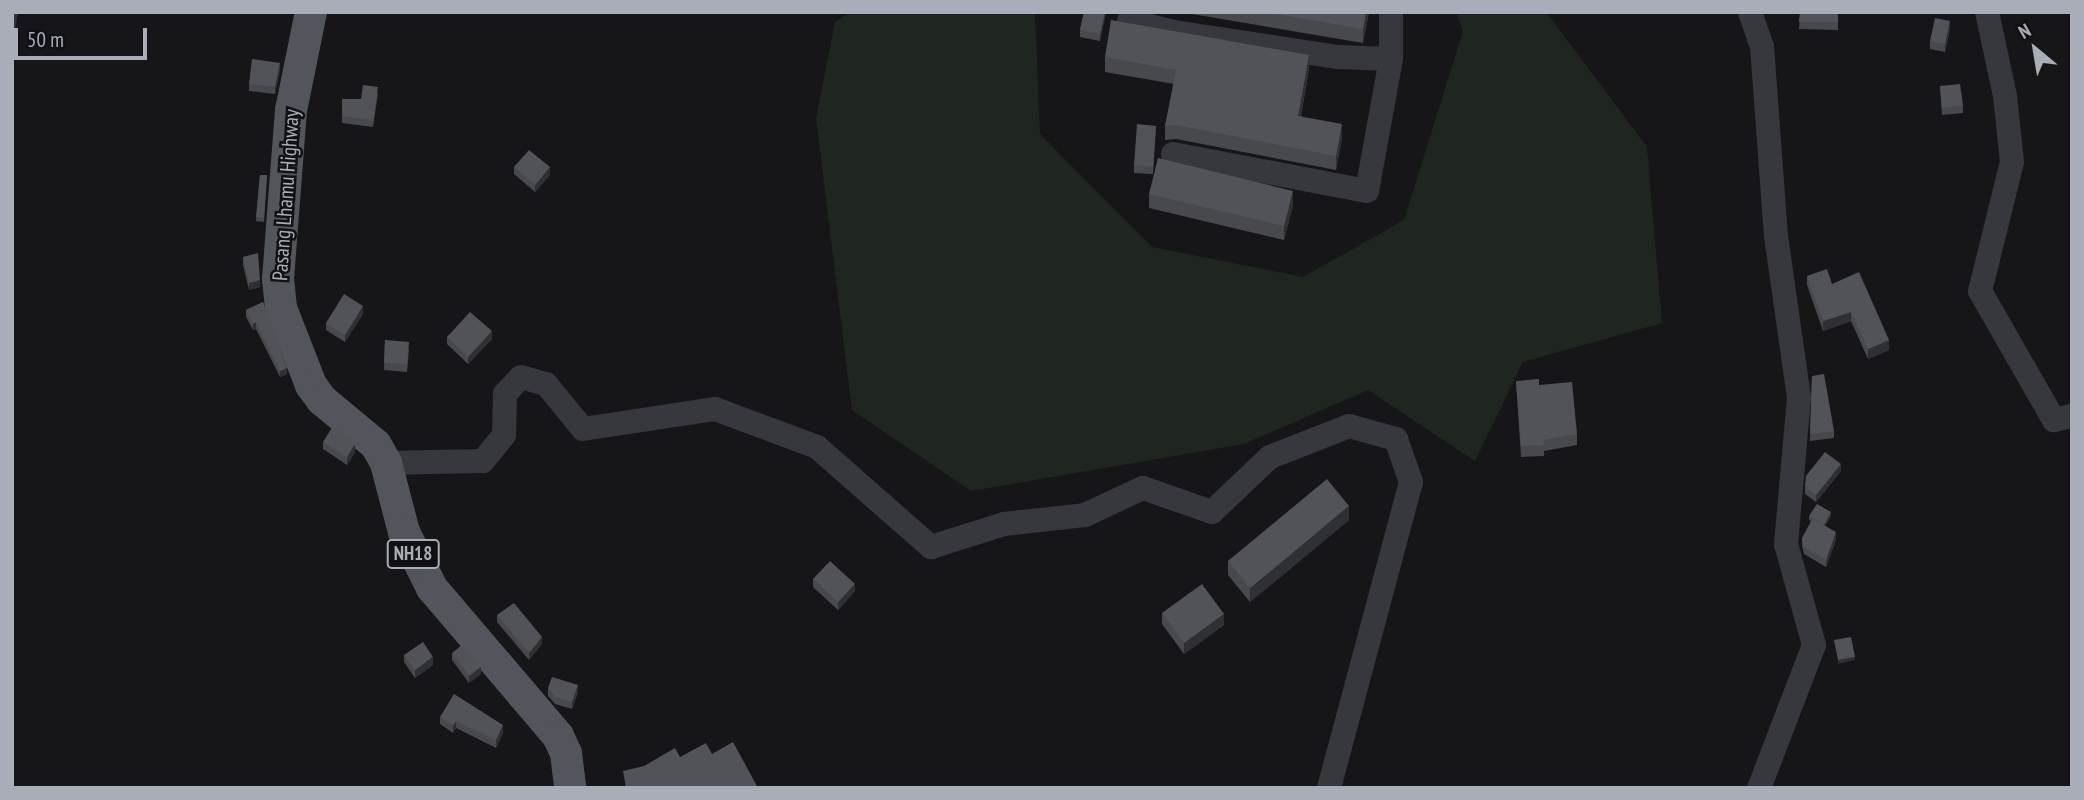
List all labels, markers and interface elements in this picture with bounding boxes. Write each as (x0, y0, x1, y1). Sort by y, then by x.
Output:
scale bar (18, 14, 150, 58)
north arrow (2000, 14, 2070, 84)
text: N (2014, 18, 2035, 44)
text: 50 m (27, 26, 64, 53)
street label: Pasang Lhamu Highway (267, 108, 305, 282)
road number: NH18 (385, 538, 441, 569)

